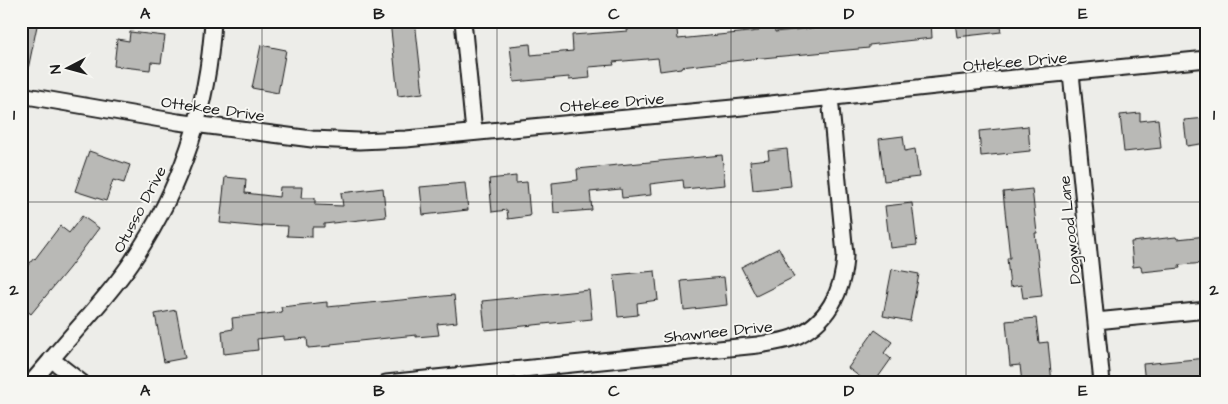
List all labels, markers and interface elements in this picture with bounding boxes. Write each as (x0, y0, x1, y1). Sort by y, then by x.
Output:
text: A (140, 3, 151, 25)
text: B (373, 3, 385, 25)
text: C (608, 3, 620, 25)
text: D (844, 3, 855, 25)
text: E (1078, 3, 1088, 25)
north arrow (42, 42, 92, 92)
street label: Ottekee Drive (962, 46, 1068, 78)
text: N (46, 64, 66, 75)
street label: Ottekee Drive (559, 87, 665, 119)
street label: Ottekee Drive (160, 91, 266, 127)
text: 1 (13, 104, 16, 126)
text: 1 (1213, 104, 1216, 126)
street label: Otusso Drive (108, 162, 172, 257)
street label: Dogwood Lane (1053, 174, 1088, 285)
text: 2 (8, 279, 19, 301)
text: 2 (1208, 279, 1219, 301)
street label: Shawnee Drive (662, 315, 774, 349)
text: A (140, 380, 151, 402)
text: B (373, 380, 385, 402)
text: C (608, 380, 620, 402)
text: D (844, 380, 855, 402)
text: E (1078, 380, 1088, 402)

